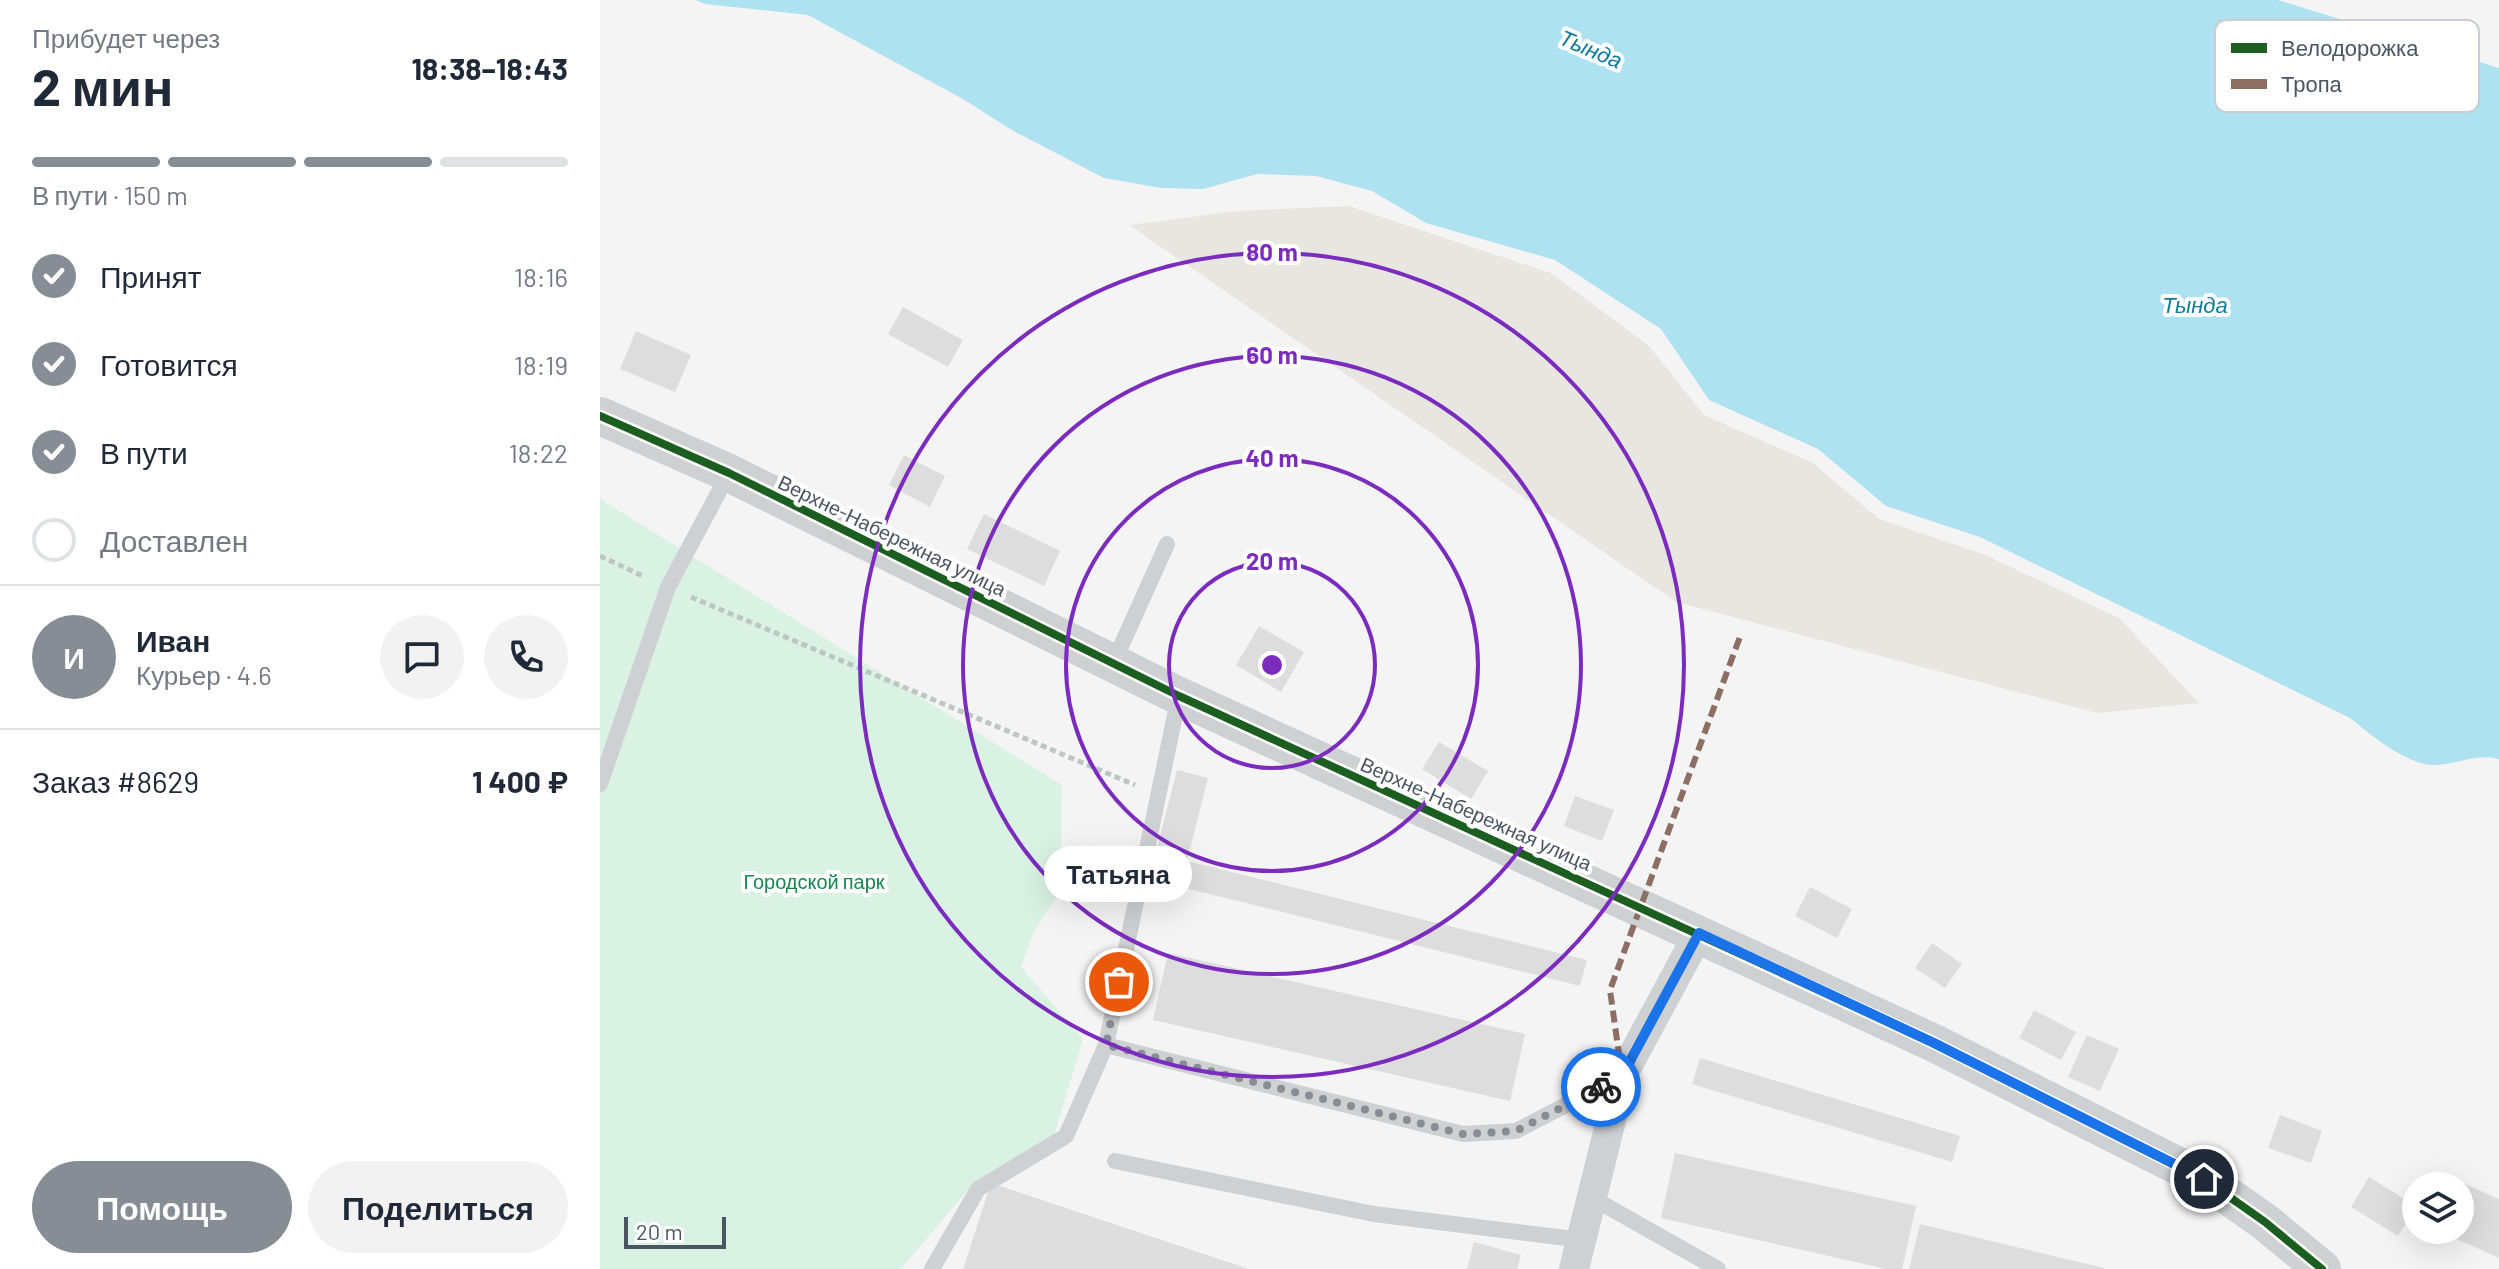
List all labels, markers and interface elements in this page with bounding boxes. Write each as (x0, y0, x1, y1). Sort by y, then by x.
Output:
legend (2215, 20, 2479, 112)
text: Прибудет через (32, 22, 220, 53)
water label: Тында (1556, 23, 1627, 73)
text: Велодорожка (2281, 34, 2419, 61)
text: 18:38–18:43 (411, 50, 568, 86)
text: 2 мин (32, 54, 173, 116)
text: Тропа (2281, 70, 2343, 97)
text: В пути · 150 m (32, 179, 188, 210)
text: 80 m (1246, 237, 1298, 266)
icon: check (32, 254, 76, 298)
text: Принят (100, 258, 202, 294)
text: 18:16 (514, 261, 568, 292)
water label: Тында (2162, 291, 2228, 317)
text: 60 m (1246, 340, 1298, 369)
icon: check (32, 342, 76, 386)
text: Готовится (100, 346, 238, 382)
text: 18:19 (514, 349, 568, 380)
icon: check (32, 430, 76, 474)
text: В пути (100, 434, 188, 470)
text: 18:22 (509, 437, 568, 468)
text: 40 m (1245, 443, 1299, 472)
street label: Верхне-Набережная улица (775, 469, 1011, 601)
text: Доставлен (100, 522, 248, 558)
text: 20 m (1246, 546, 1298, 575)
button: chat (380, 615, 464, 699)
button: phone (484, 615, 568, 699)
text: Иван (136, 622, 210, 658)
text: И (63, 639, 85, 675)
centre of rings (1258, 651, 1286, 679)
text: Курьер · 4.6 (136, 659, 272, 690)
street label: Верхне-Набережная улица (1357, 751, 1597, 875)
text: Заказ #8629 (32, 763, 199, 799)
text: 1 400 ₽ (472, 763, 568, 799)
callout: Татьяна (1045, 846, 1193, 902)
text: Татьяна (1066, 858, 1170, 889)
park label: Городской парк (743, 869, 885, 893)
pin (1085, 948, 1153, 1016)
icon: bag (1097, 960, 1141, 1004)
courier (1561, 1047, 1641, 1127)
icon: bike (1579, 1065, 1623, 1109)
pin (2170, 1145, 2238, 1213)
icon: home (2182, 1157, 2226, 1201)
button: Помощь (32, 1161, 292, 1253)
button: Поделиться (308, 1161, 568, 1253)
map controls (2402, 1172, 2474, 1244)
button: layers (2402, 1172, 2474, 1244)
scale bar (624, 1213, 726, 1249)
text: 20 m (636, 1218, 683, 1244)

